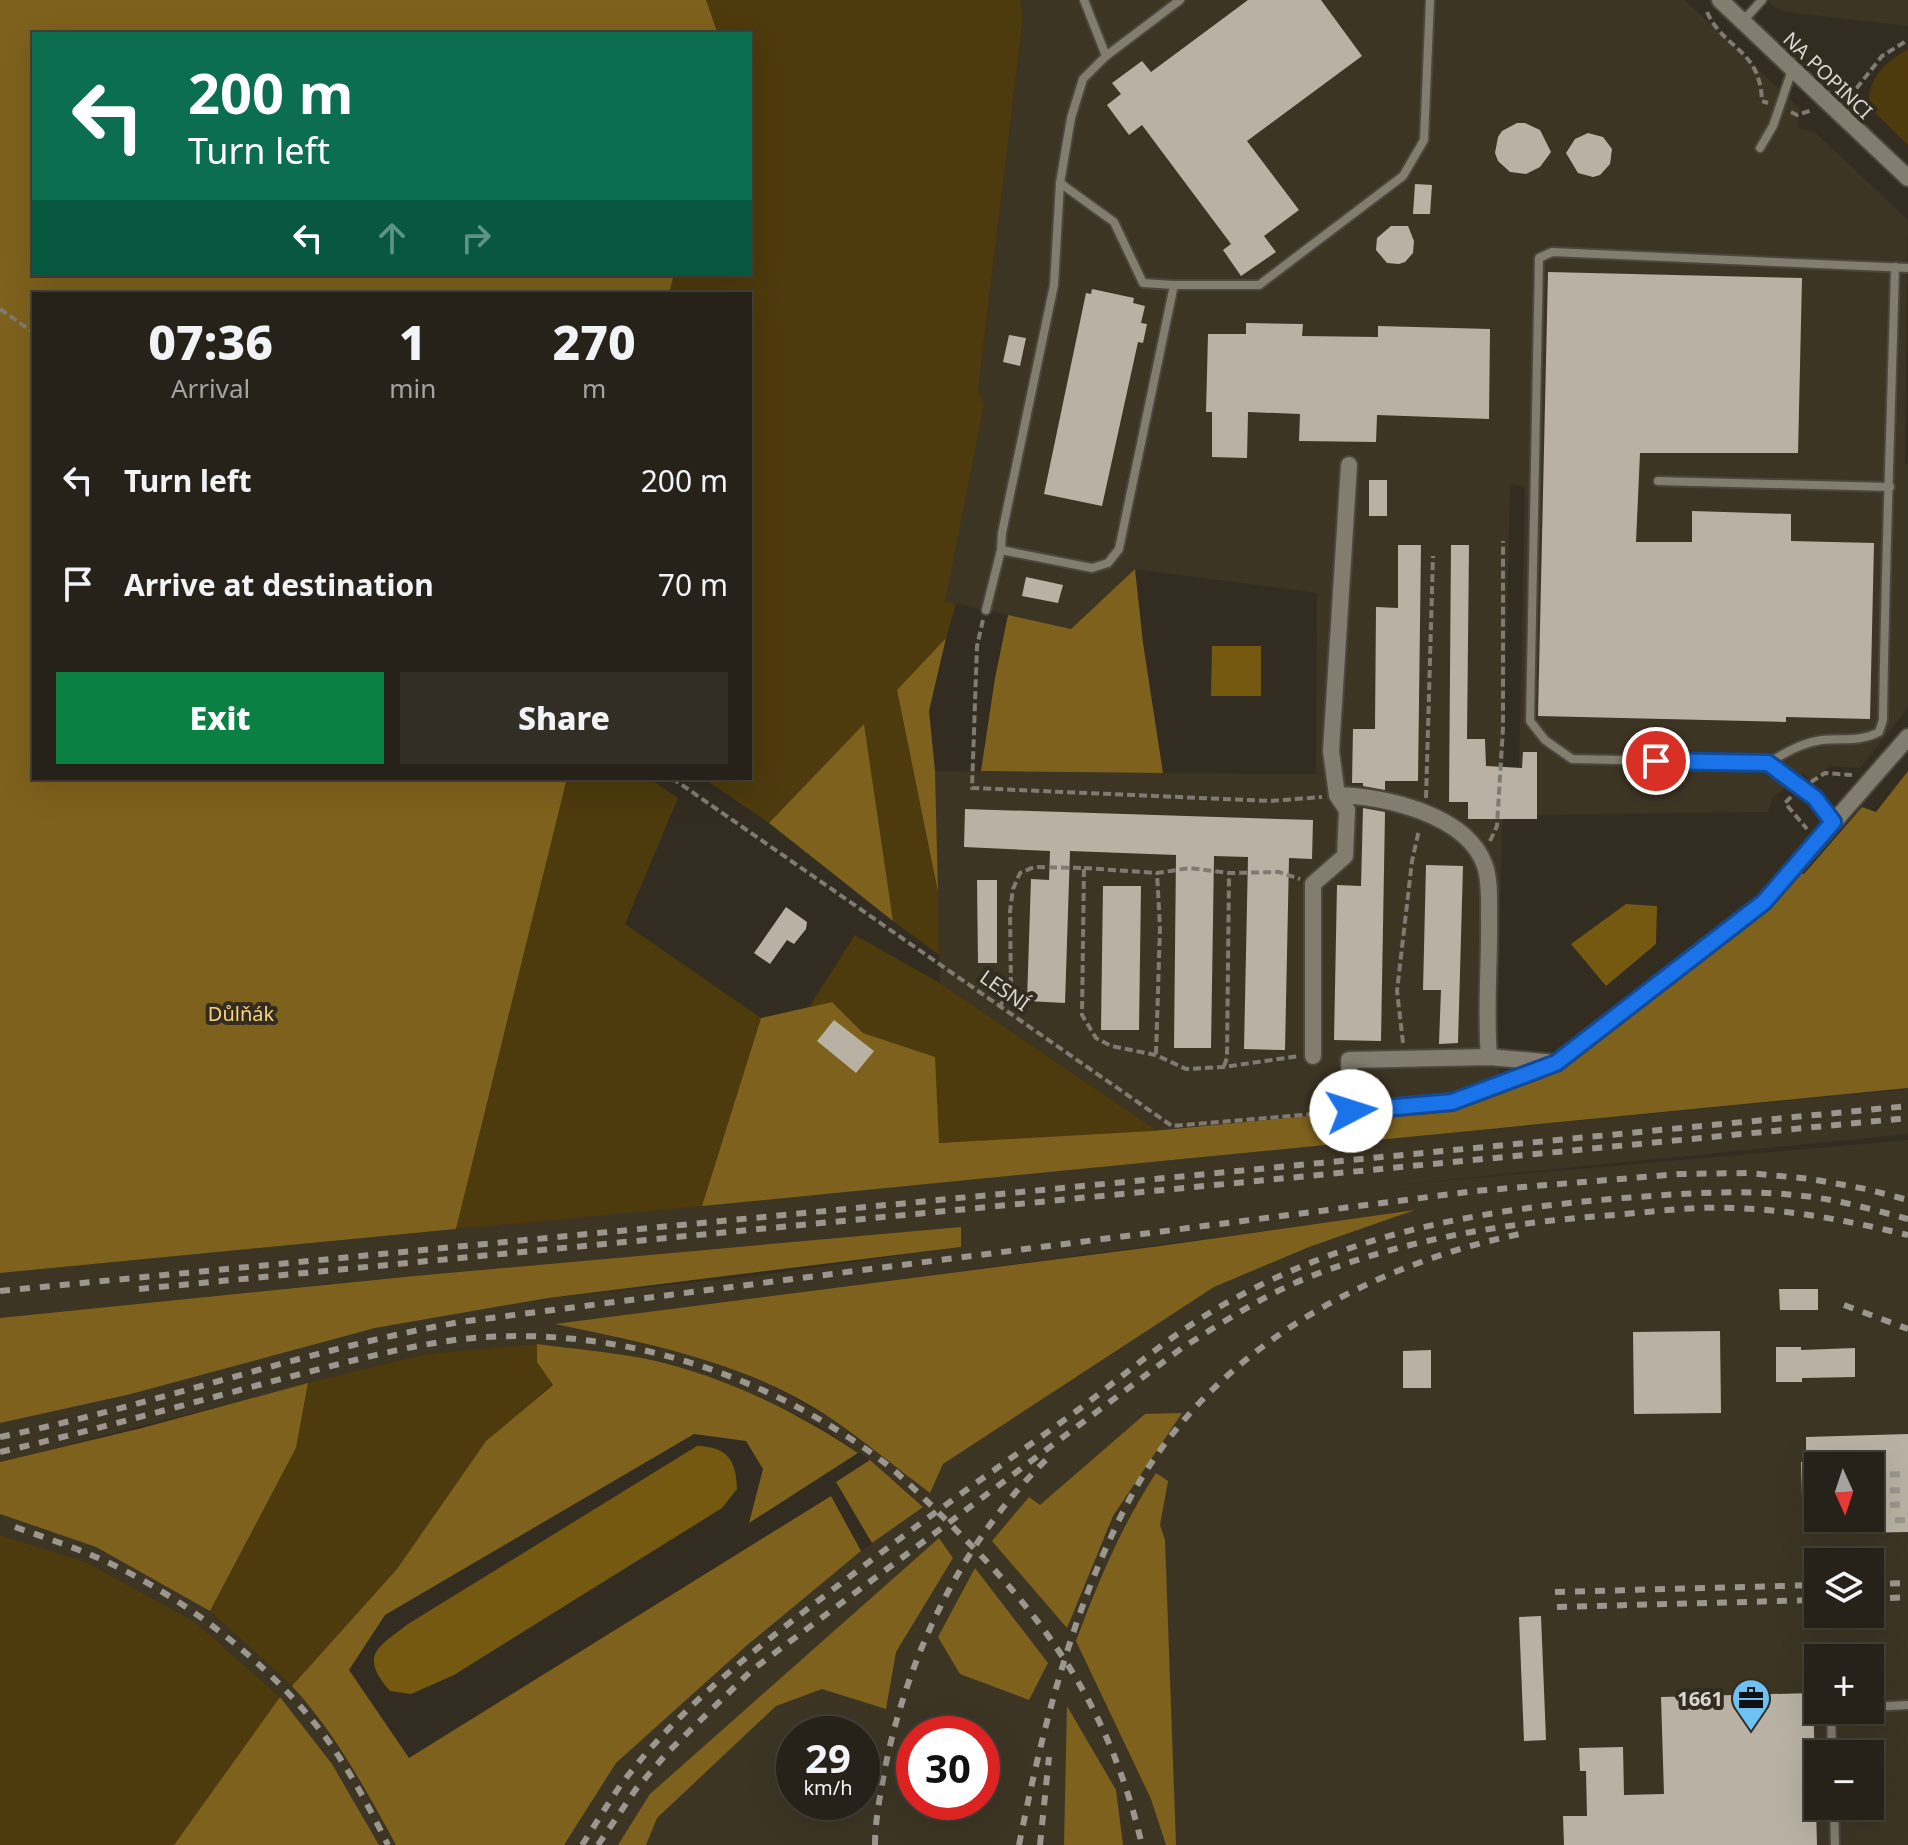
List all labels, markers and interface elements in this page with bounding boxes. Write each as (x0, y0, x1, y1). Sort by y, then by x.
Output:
street label: NA POPINCI (1777, 26, 1879, 124)
text: 200 m (188, 54, 353, 130)
icon: left (56, 64, 160, 168)
text: Turn left (188, 126, 330, 175)
icon: left (286, 216, 330, 260)
icon: ahead (370, 216, 414, 260)
icon: right (454, 216, 498, 260)
text: 07:36 (148, 309, 273, 374)
text: 1 (399, 309, 427, 374)
text: 270 (553, 309, 636, 374)
text: Arrival (171, 370, 250, 406)
text: min (389, 370, 436, 406)
text: m (582, 370, 606, 406)
icon: left (56, 458, 100, 502)
text: Turn left (124, 460, 252, 501)
text: 200 m (641, 460, 728, 501)
icon: arrive (56, 562, 100, 606)
text: Arrive at destination (124, 564, 434, 605)
text: 70 m (658, 564, 728, 605)
button: Exit (56, 672, 384, 764)
button: Share (400, 672, 728, 764)
pin (1622, 727, 1690, 795)
icon: arrive (1634, 739, 1678, 783)
street label: LESNÍ (975, 963, 1035, 1017)
park label: Důlňák (208, 1000, 275, 1027)
position arrow (1309, 1069, 1393, 1153)
north arrow (1804, 1452, 1884, 1532)
map controls (1804, 1452, 1884, 1820)
button: layers (1804, 1548, 1884, 1628)
button: + (1804, 1644, 1884, 1724)
office icon: 1661 (1730, 1677, 1772, 1732)
place label: 1661 (1677, 1685, 1723, 1712)
speed limit sign: 30 (896, 1716, 1000, 1820)
text: 29 (805, 1730, 851, 1785)
button: − (1804, 1740, 1884, 1820)
text: km/h (803, 1774, 853, 1801)

